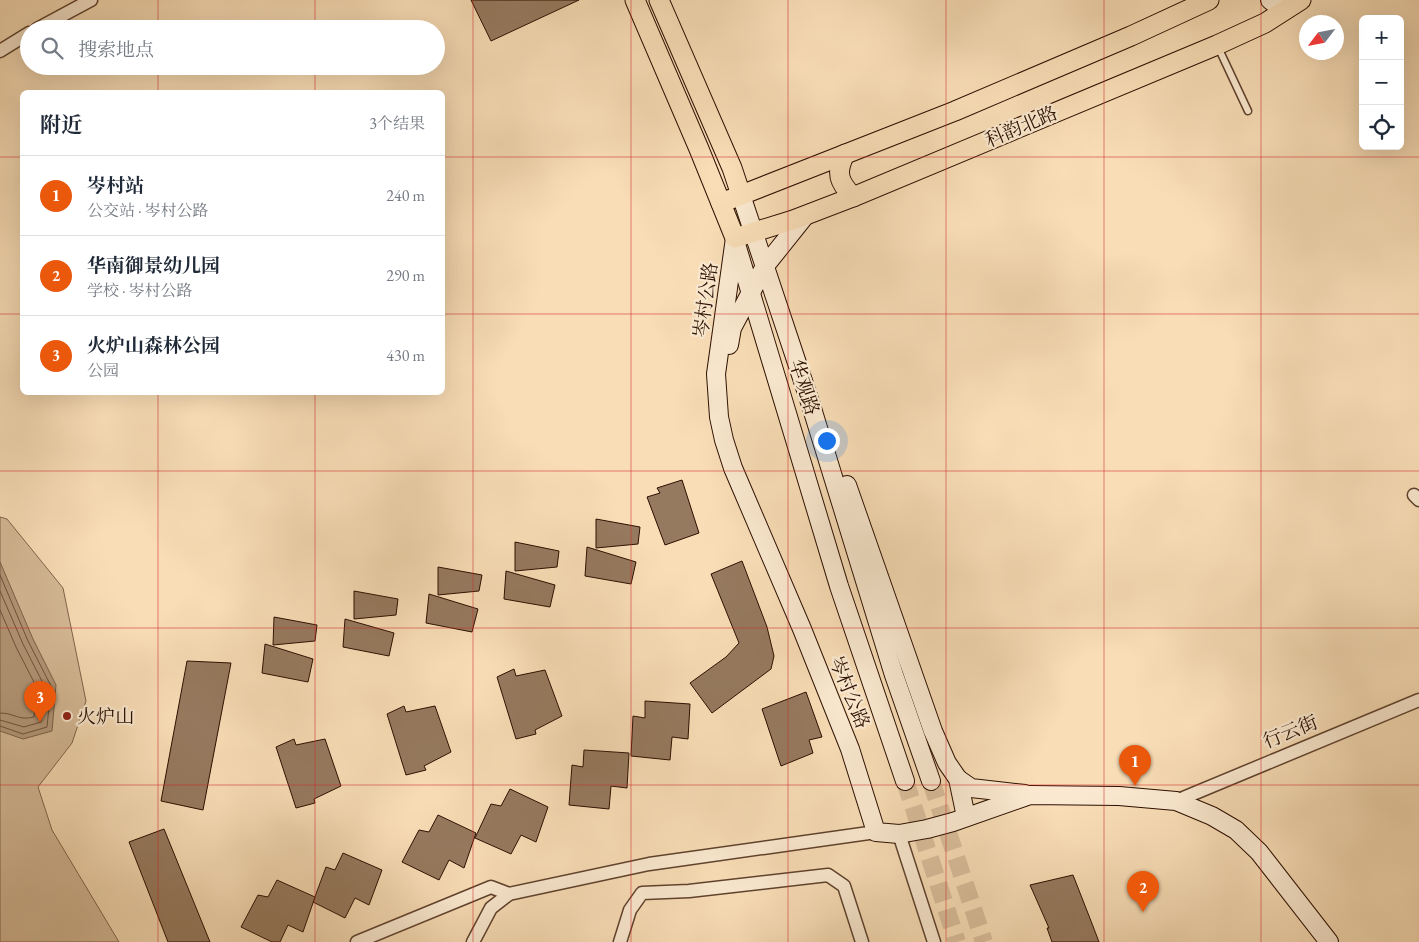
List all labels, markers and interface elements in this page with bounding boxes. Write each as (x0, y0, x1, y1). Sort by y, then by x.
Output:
north arrow (1299, 15, 1344, 60)
map controls (1359, 15, 1404, 150)
button: + (1359, 15, 1404, 60)
search box (20, 20, 445, 75)
icon: search (38, 34, 66, 62)
text: 搜索地点 (78, 37, 154, 62)
button: − (1359, 60, 1404, 105)
street label: 科韵北路 (981, 100, 1061, 153)
button: locate (1359, 105, 1404, 150)
text: 附近 (40, 111, 82, 138)
text: 3个结果 (369, 113, 425, 134)
text: 岑村站 (87, 173, 144, 198)
text: 1 (52, 185, 60, 206)
text: 240 m (386, 185, 425, 206)
text: 公交站 · 岑村公路 (87, 200, 209, 221)
text: 华南御景幼儿园 (87, 253, 220, 278)
street label: 岑村公路 (688, 261, 723, 339)
text: 2 (52, 265, 60, 286)
text: 290 m (386, 265, 425, 286)
text: 学校 · 岑村公路 (87, 280, 193, 301)
text: 火炉山森林公园 (87, 333, 220, 358)
text: 3 (52, 345, 60, 366)
text: 430 m (386, 345, 425, 366)
street label: 华观路 (784, 356, 825, 418)
text: 公园 (87, 360, 119, 381)
your location (814, 428, 840, 454)
street label: 岑村公路 (824, 652, 875, 732)
pin: 3 (24, 681, 56, 722)
place label: 火炉山 (77, 704, 134, 729)
street label: 行云街 (1259, 709, 1321, 754)
marker: 火炉山 (61, 710, 73, 722)
pin: 1 (1119, 745, 1151, 786)
pin: 2 (1127, 871, 1159, 912)

